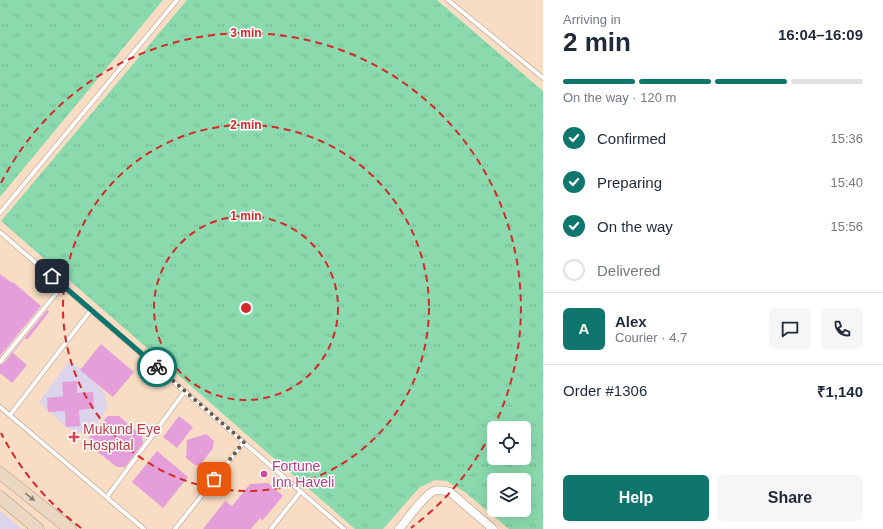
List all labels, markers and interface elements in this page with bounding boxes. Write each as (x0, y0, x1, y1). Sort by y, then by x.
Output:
text: Arriving in (563, 12, 621, 27)
text: 3 min (230, 26, 262, 40)
text: 16:04–16:09 (778, 26, 863, 43)
text: 2 min (563, 27, 631, 57)
text: On the way · 120 m (563, 90, 676, 105)
text: 2 min (230, 118, 262, 132)
icon: check (563, 127, 585, 149)
text: Confirmed (597, 130, 666, 147)
text: 15:36 (830, 131, 863, 146)
icon: check (563, 171, 585, 193)
text: Preparing (597, 174, 662, 191)
text: 15:40 (830, 175, 863, 190)
text: 1 min (230, 209, 262, 223)
icon: check (563, 215, 585, 237)
text: On the way (597, 218, 673, 235)
text: 15:56 (830, 219, 863, 234)
pin (35, 259, 69, 293)
text: Delivered (597, 262, 660, 279)
icon: home (41, 265, 63, 287)
centre of rings (239, 301, 253, 315)
button: chat (769, 308, 811, 350)
button: phone (821, 308, 863, 350)
text: Alex (615, 313, 647, 330)
text: A (579, 320, 589, 337)
text: Courier · 4.7 (615, 330, 687, 345)
courier (137, 347, 177, 387)
icon: bike (146, 356, 168, 378)
text: Order #1306 (563, 382, 647, 399)
text: ₹1,140 (817, 383, 863, 400)
place label: Mukund Eye Hospital (83, 421, 161, 453)
map controls (487, 421, 531, 517)
button: locate (487, 421, 531, 465)
marker: Mukund Eye Hospital (68, 431, 80, 443)
place label: Fortune Inn Haveli (272, 458, 334, 490)
pin (197, 462, 231, 496)
icon: bag (203, 468, 225, 490)
marker: Fortune Inn Haveli (259, 469, 269, 479)
button: layers (487, 473, 531, 517)
button: Help (563, 475, 709, 521)
button: Share (717, 475, 863, 521)
one-way arrow (25, 493, 36, 502)

